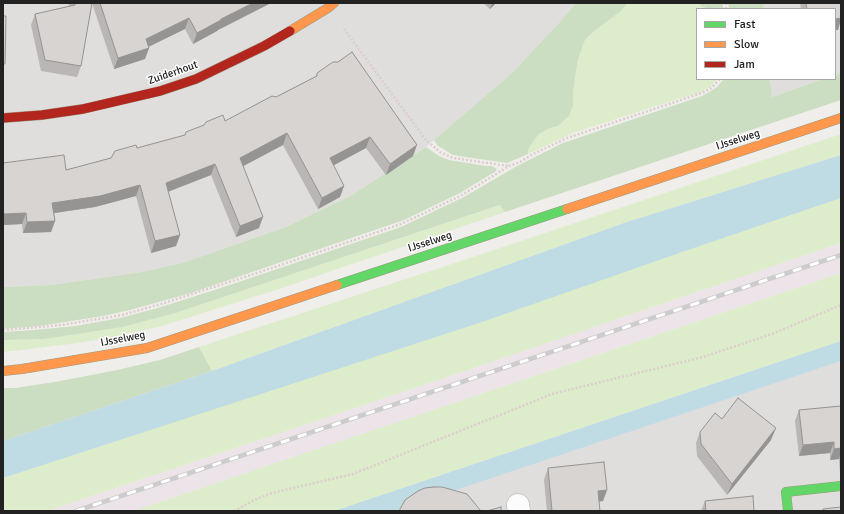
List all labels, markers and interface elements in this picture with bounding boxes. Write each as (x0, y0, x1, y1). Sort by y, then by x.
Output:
legend (696, 8, 836, 80)
text: Fast (734, 17, 755, 32)
text: Slow (734, 37, 759, 52)
text: Jam (734, 57, 755, 72)
street label: Zuiderhout (146, 58, 200, 88)
street label: IJsselweg (714, 127, 762, 153)
street label: IJsselweg (406, 229, 454, 255)
street label: IJsselweg (100, 328, 146, 350)

